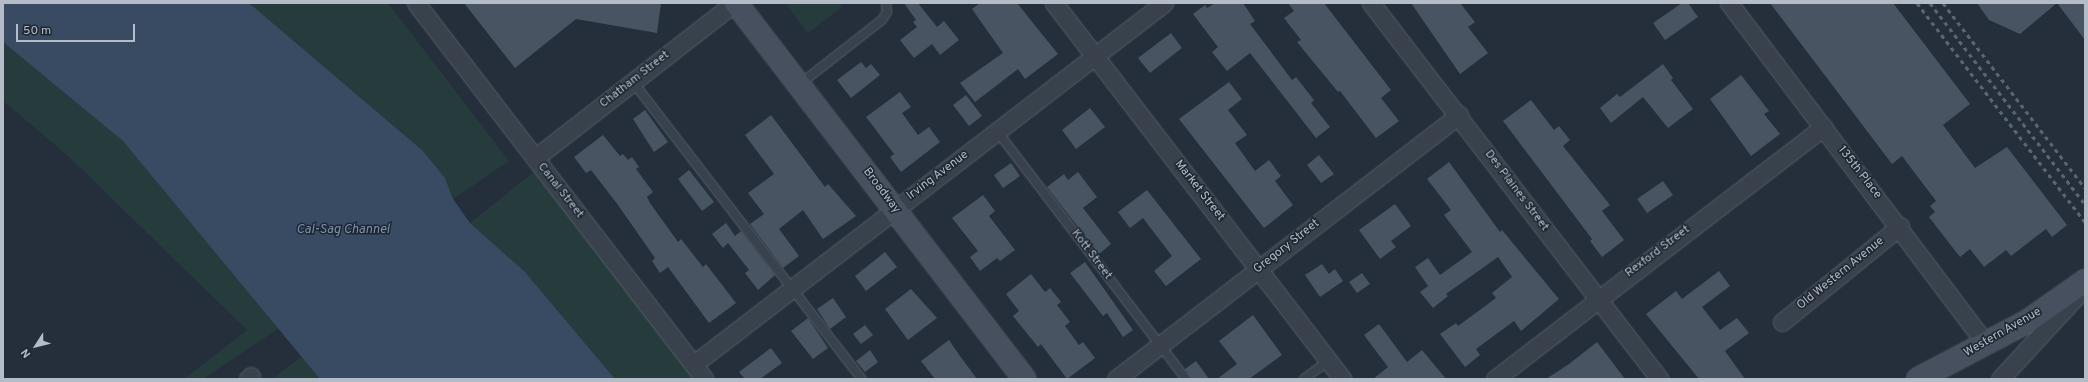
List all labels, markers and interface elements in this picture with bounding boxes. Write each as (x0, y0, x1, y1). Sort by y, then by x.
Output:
scale bar (18, 16, 137, 42)
text: 50 m (23, 23, 51, 39)
street label: Chatham Street (597, 48, 673, 112)
street label: 135th Place (1834, 144, 1884, 202)
street label: Irving Avenue (904, 148, 972, 204)
street label: Des Plaines Street (1481, 148, 1551, 234)
street label: Market Street (1171, 158, 1227, 224)
street label: Canal Street (534, 160, 586, 222)
street label: Broadway (859, 165, 903, 217)
street label: Gregory Street (1251, 217, 1323, 277)
water label: Cal-Sag Channel (296, 222, 390, 238)
street label: Rexford Street (1623, 223, 1693, 281)
street label: Kott Street (1068, 227, 1114, 283)
street label: Old Western Avenue (1794, 234, 1888, 314)
street label: Western Avenue (1962, 305, 2044, 361)
north arrow (16, 326, 56, 366)
text: N (18, 346, 34, 360)

